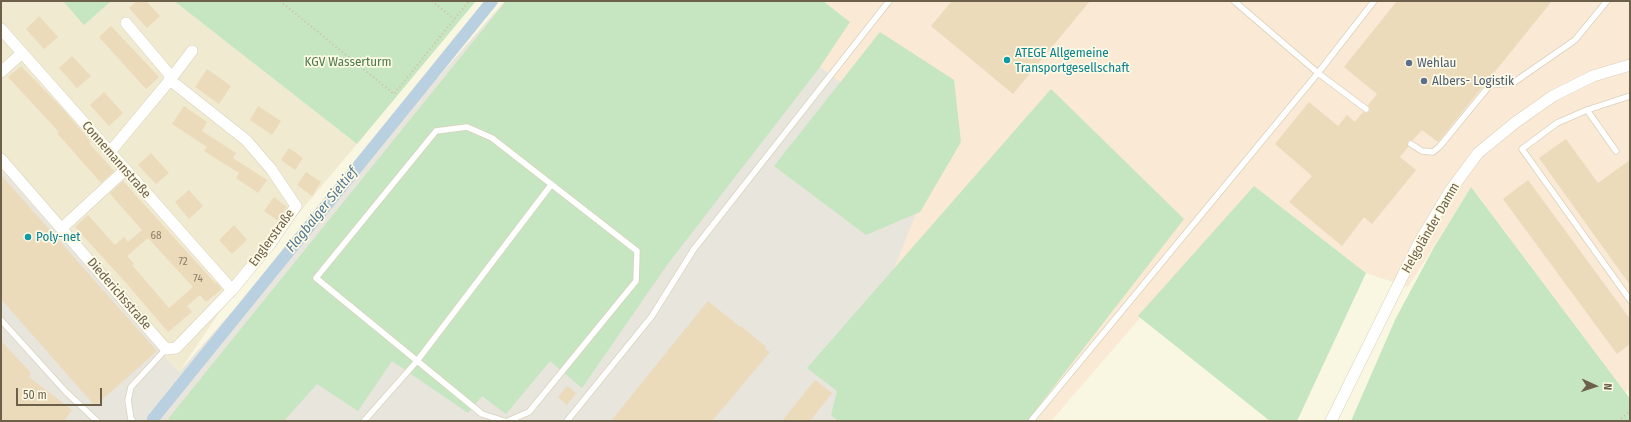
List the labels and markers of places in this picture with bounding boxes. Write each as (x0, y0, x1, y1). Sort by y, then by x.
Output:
place label: ATEGE Allgemeine Transportgesellschaft (1015, 45, 1130, 76)
marker: ATEGE Allgemeine Transportgesellschaft (1002, 55, 1012, 65)
place label: Wehlau (1417, 55, 1456, 71)
marker: Wehlau (1404, 58, 1414, 68)
place label: Albers- Logistik (1432, 73, 1514, 89)
marker: Albers- Logistik (1419, 76, 1429, 86)
place label: Poly-net (36, 229, 81, 245)
marker: Poly-net (23, 232, 33, 242)

